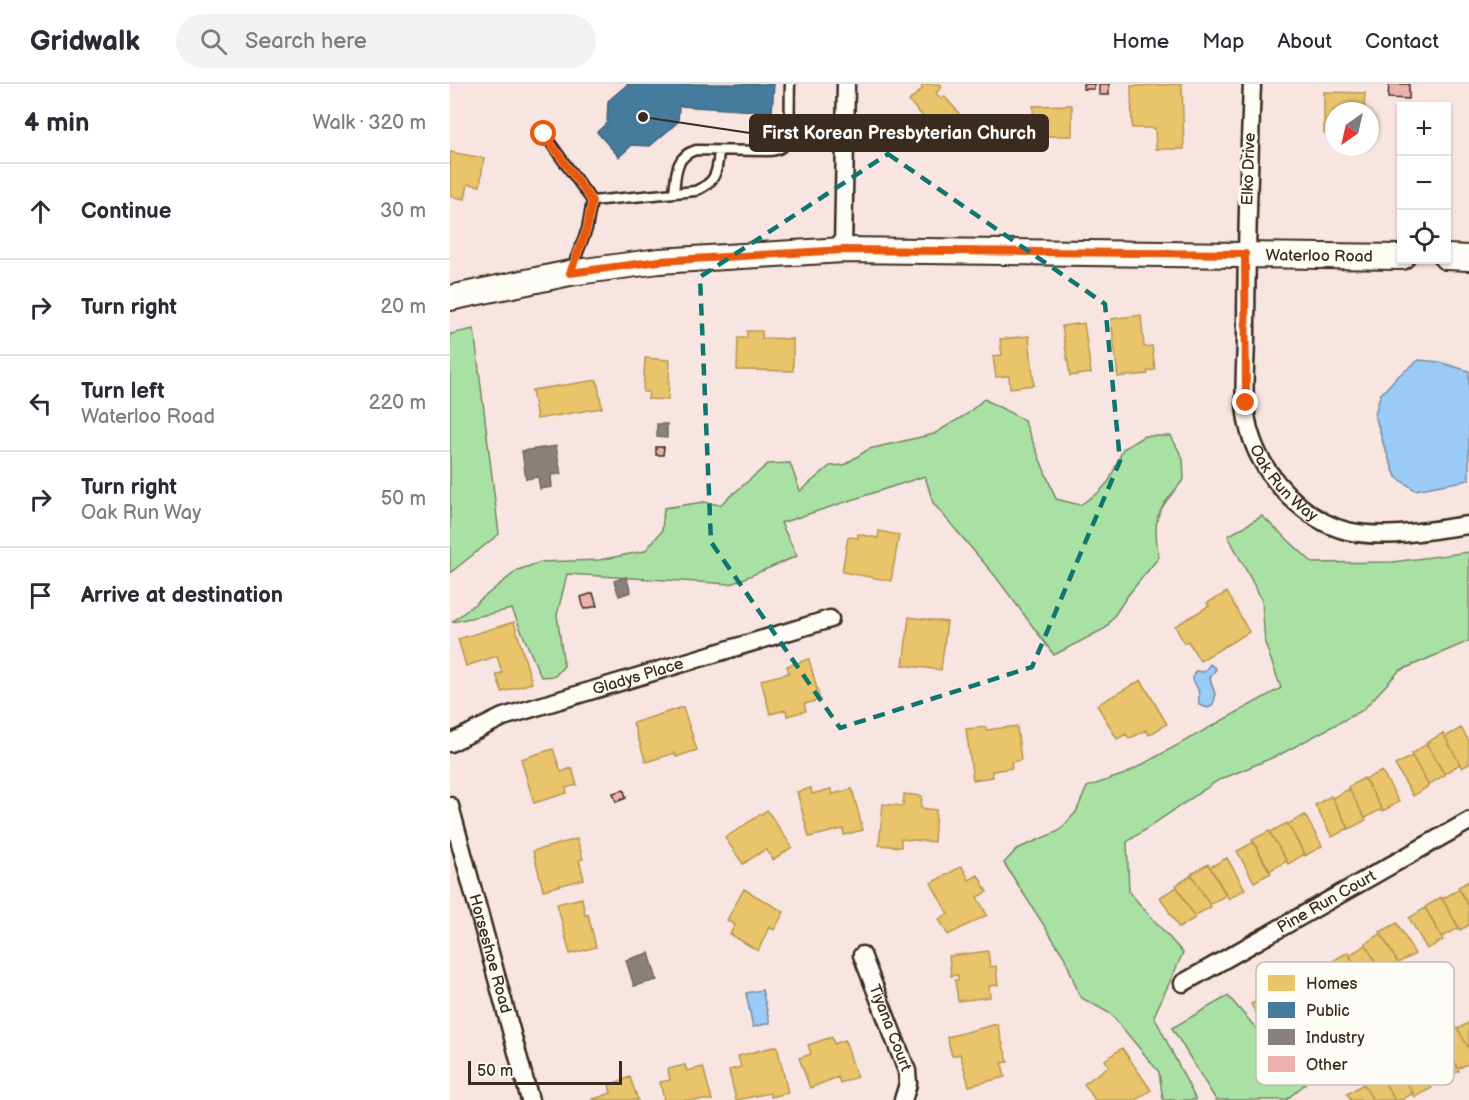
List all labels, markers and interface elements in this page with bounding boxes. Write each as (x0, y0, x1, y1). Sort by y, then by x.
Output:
search box (176, 14, 596, 68)
text: Gridwalk (30, 25, 140, 58)
icon: search (197, 25, 230, 58)
text: Search here (245, 28, 367, 55)
text: Home (1112, 29, 1169, 54)
text: Map (1202, 29, 1244, 54)
text: About (1277, 29, 1332, 54)
text: Contact (1365, 29, 1439, 54)
north arrow (1325, 102, 1379, 156)
map controls (1397, 102, 1451, 264)
button: + (1397, 102, 1451, 156)
text: 4 min (24, 108, 89, 139)
text: Walk · 320 m (312, 111, 426, 135)
callout: First Korean Presbyterian Church (750, 115, 1048, 151)
route start (530, 120, 556, 146)
text: First Korean Presbyterian Church (762, 123, 1036, 144)
street label: Elko Drive (1238, 132, 1260, 206)
button: − (1397, 156, 1451, 210)
icon: ahead (24, 195, 57, 228)
text: Continue (81, 198, 171, 225)
text: 30 m (380, 199, 426, 223)
button: locate (1397, 210, 1451, 264)
street label: Waterloo Road (1266, 246, 1373, 266)
icon: right (24, 291, 57, 324)
text: Turn right (81, 294, 177, 321)
text: 20 m (381, 295, 426, 319)
text: Turn left (81, 378, 165, 405)
icon: left (24, 387, 57, 420)
route end (1232, 389, 1258, 415)
text: 220 m (369, 391, 426, 415)
text: Waterloo Road (81, 405, 215, 429)
street label: Oak Run Way (1246, 442, 1322, 526)
text: Turn right (81, 474, 177, 501)
icon: right (24, 483, 57, 516)
text: 50 m (381, 487, 426, 511)
text: Oak Run Way (81, 501, 201, 525)
icon: arrive (24, 579, 57, 612)
text: Arrive at destination (81, 582, 283, 609)
street label: Gladys Place (590, 654, 686, 699)
street label: Pine Run Court (1274, 866, 1379, 937)
street label: Horseshoe Road (465, 892, 515, 1015)
legend (1256, 962, 1454, 1085)
text: Homes (1306, 975, 1358, 994)
street label: Tiyana Court (865, 982, 916, 1074)
text: Public (1306, 1002, 1350, 1021)
text: Industry (1306, 1029, 1365, 1048)
text: Other (1306, 1056, 1347, 1075)
scale bar (468, 1058, 622, 1086)
text: 50 m (477, 1062, 513, 1081)

